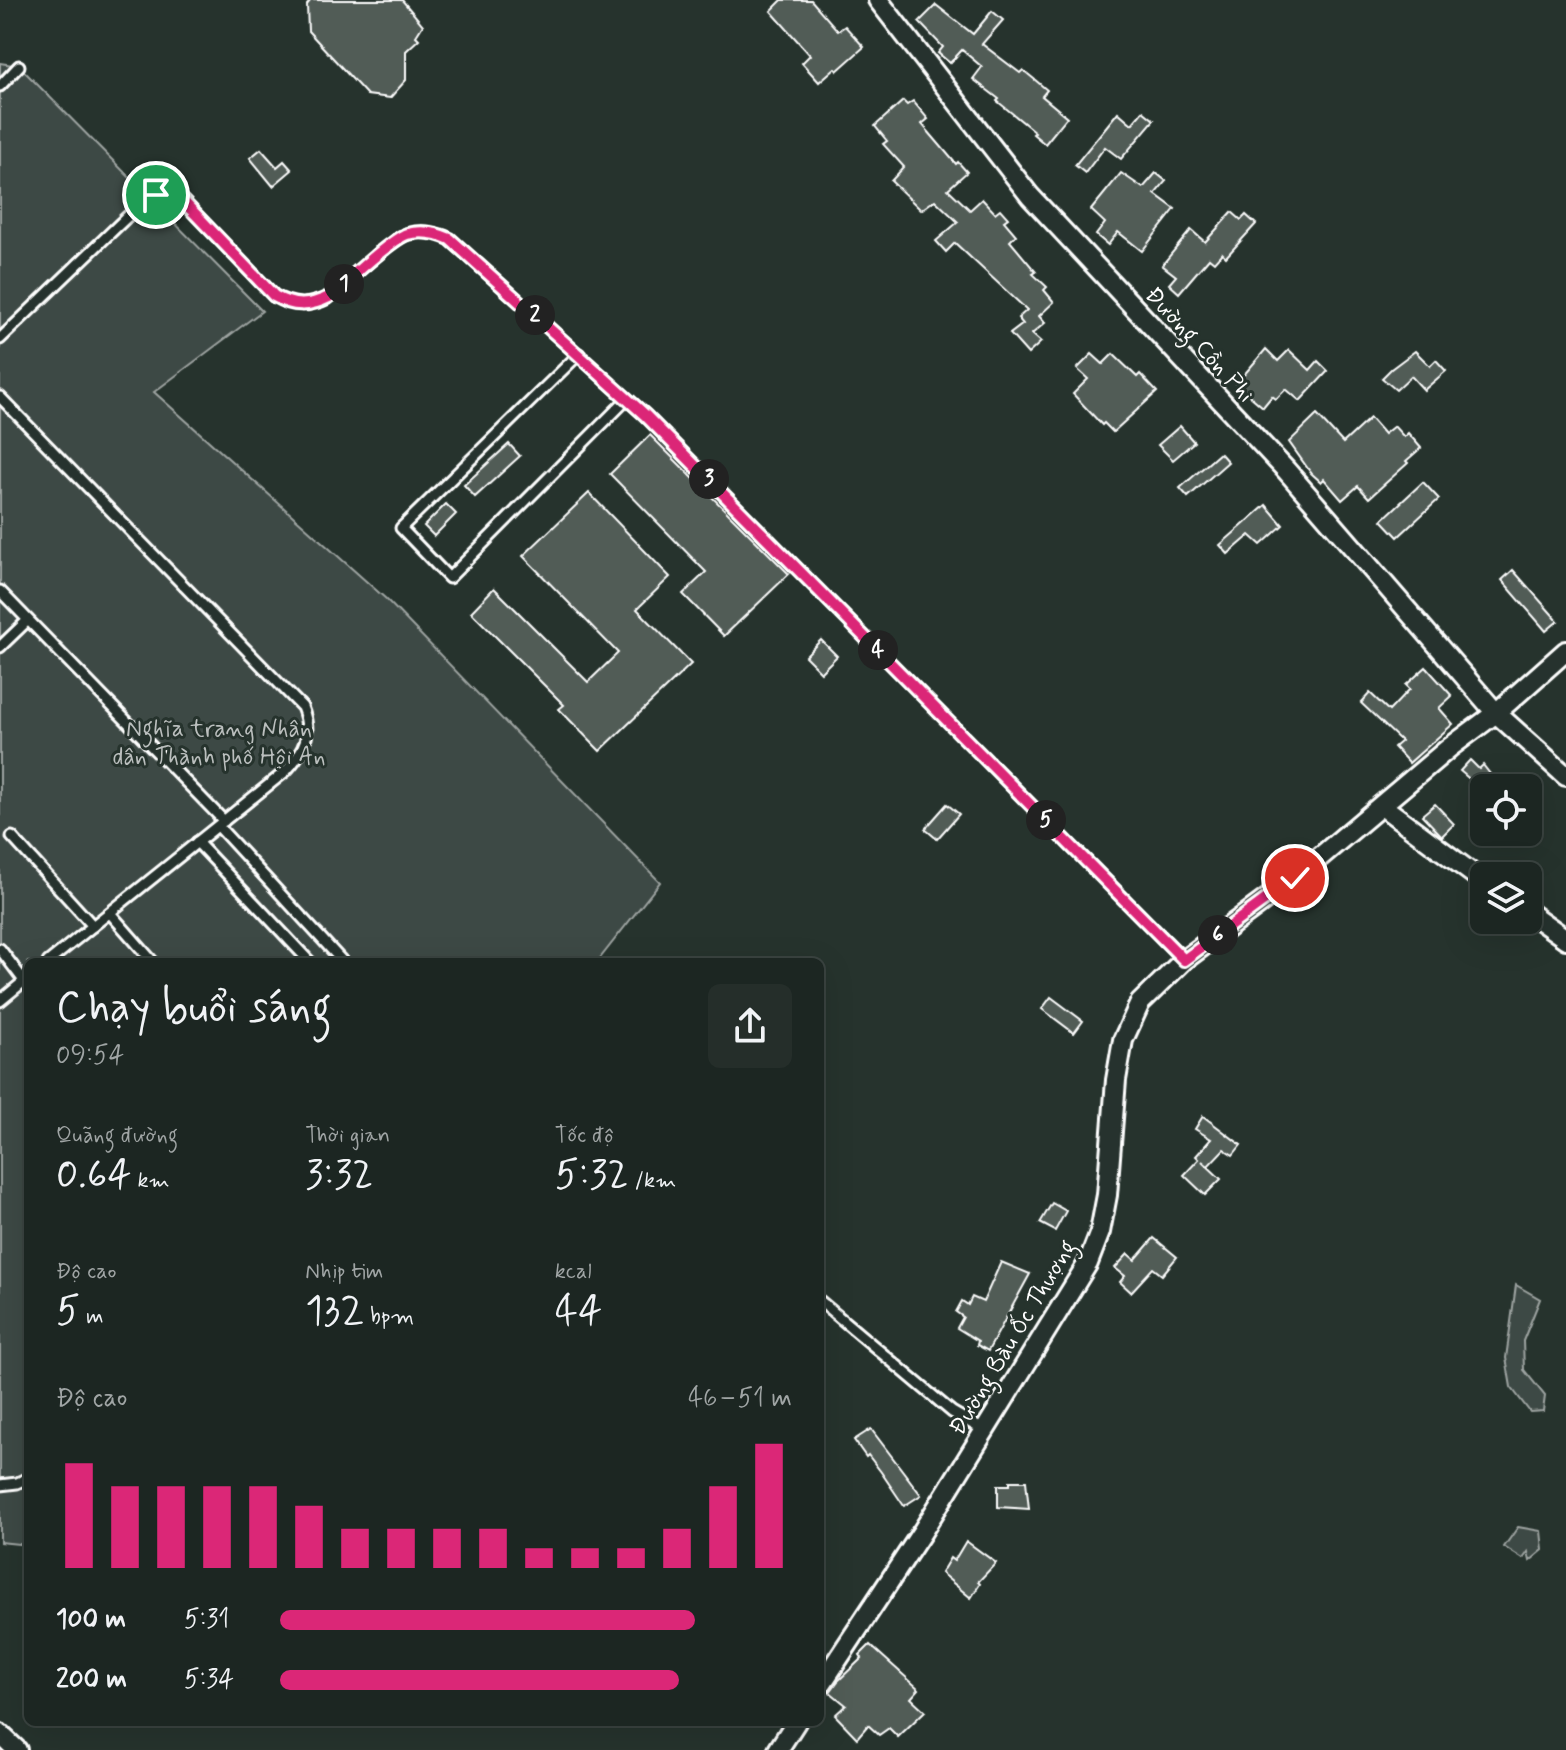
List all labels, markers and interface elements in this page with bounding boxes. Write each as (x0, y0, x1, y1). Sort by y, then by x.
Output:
pin (122, 161, 190, 229)
icon: arrive (134, 173, 178, 217)
pin: 1 (324, 264, 364, 304)
text: 1 (339, 270, 349, 298)
street label: Đường Cồn Phi (1135, 281, 1260, 412)
pin: 2 (515, 295, 555, 335)
text: 2 (530, 301, 540, 329)
pin: 3 (689, 459, 729, 499)
text: 3 (704, 465, 714, 493)
pin: 4 (858, 630, 898, 670)
text: 4 (872, 636, 884, 664)
park label: Nghĩa trang Nhân dân Thành phố Hội An (112, 714, 326, 773)
map controls (1470, 774, 1542, 934)
button: locate (1470, 774, 1542, 846)
pin: 5 (1026, 800, 1066, 840)
text: 5 (1039, 806, 1053, 834)
pin (1261, 844, 1329, 912)
icon: check (1273, 856, 1317, 900)
button: layers (1470, 862, 1542, 934)
pin: 6 (1198, 915, 1238, 955)
text: 6 (1212, 921, 1224, 949)
text: Chạy buổi sáng (56, 980, 332, 1038)
button: share (708, 984, 792, 1068)
text: 09:54 (56, 1039, 124, 1073)
text: Quãng đường (56, 1122, 178, 1150)
text: Thời gian (305, 1122, 390, 1150)
text: Tốc độ (555, 1122, 614, 1150)
text: 0.64 (56, 1150, 131, 1202)
text: 3:32 (305, 1150, 373, 1202)
text: 5:32 (555, 1150, 629, 1202)
text: km (131, 1167, 170, 1195)
text: /km (629, 1167, 676, 1195)
street label: Đường Bàu Ốc Thượng (943, 1234, 1087, 1443)
text: Độ cao (56, 1258, 116, 1286)
text: Nhịp tim (305, 1258, 383, 1286)
text: kcal (555, 1258, 592, 1286)
text: 5 (56, 1286, 80, 1338)
text: 132 (305, 1286, 364, 1338)
text: 44 (555, 1286, 602, 1338)
text: m (80, 1303, 103, 1331)
text: bpm (364, 1303, 414, 1331)
text: Độ cao (56, 1382, 127, 1416)
text: 46–51 m (688, 1382, 792, 1416)
text: 100 m (56, 1603, 126, 1637)
text: 5:31 (184, 1603, 229, 1637)
text: 200 m (56, 1663, 127, 1697)
text: 5:34 (184, 1663, 234, 1697)

